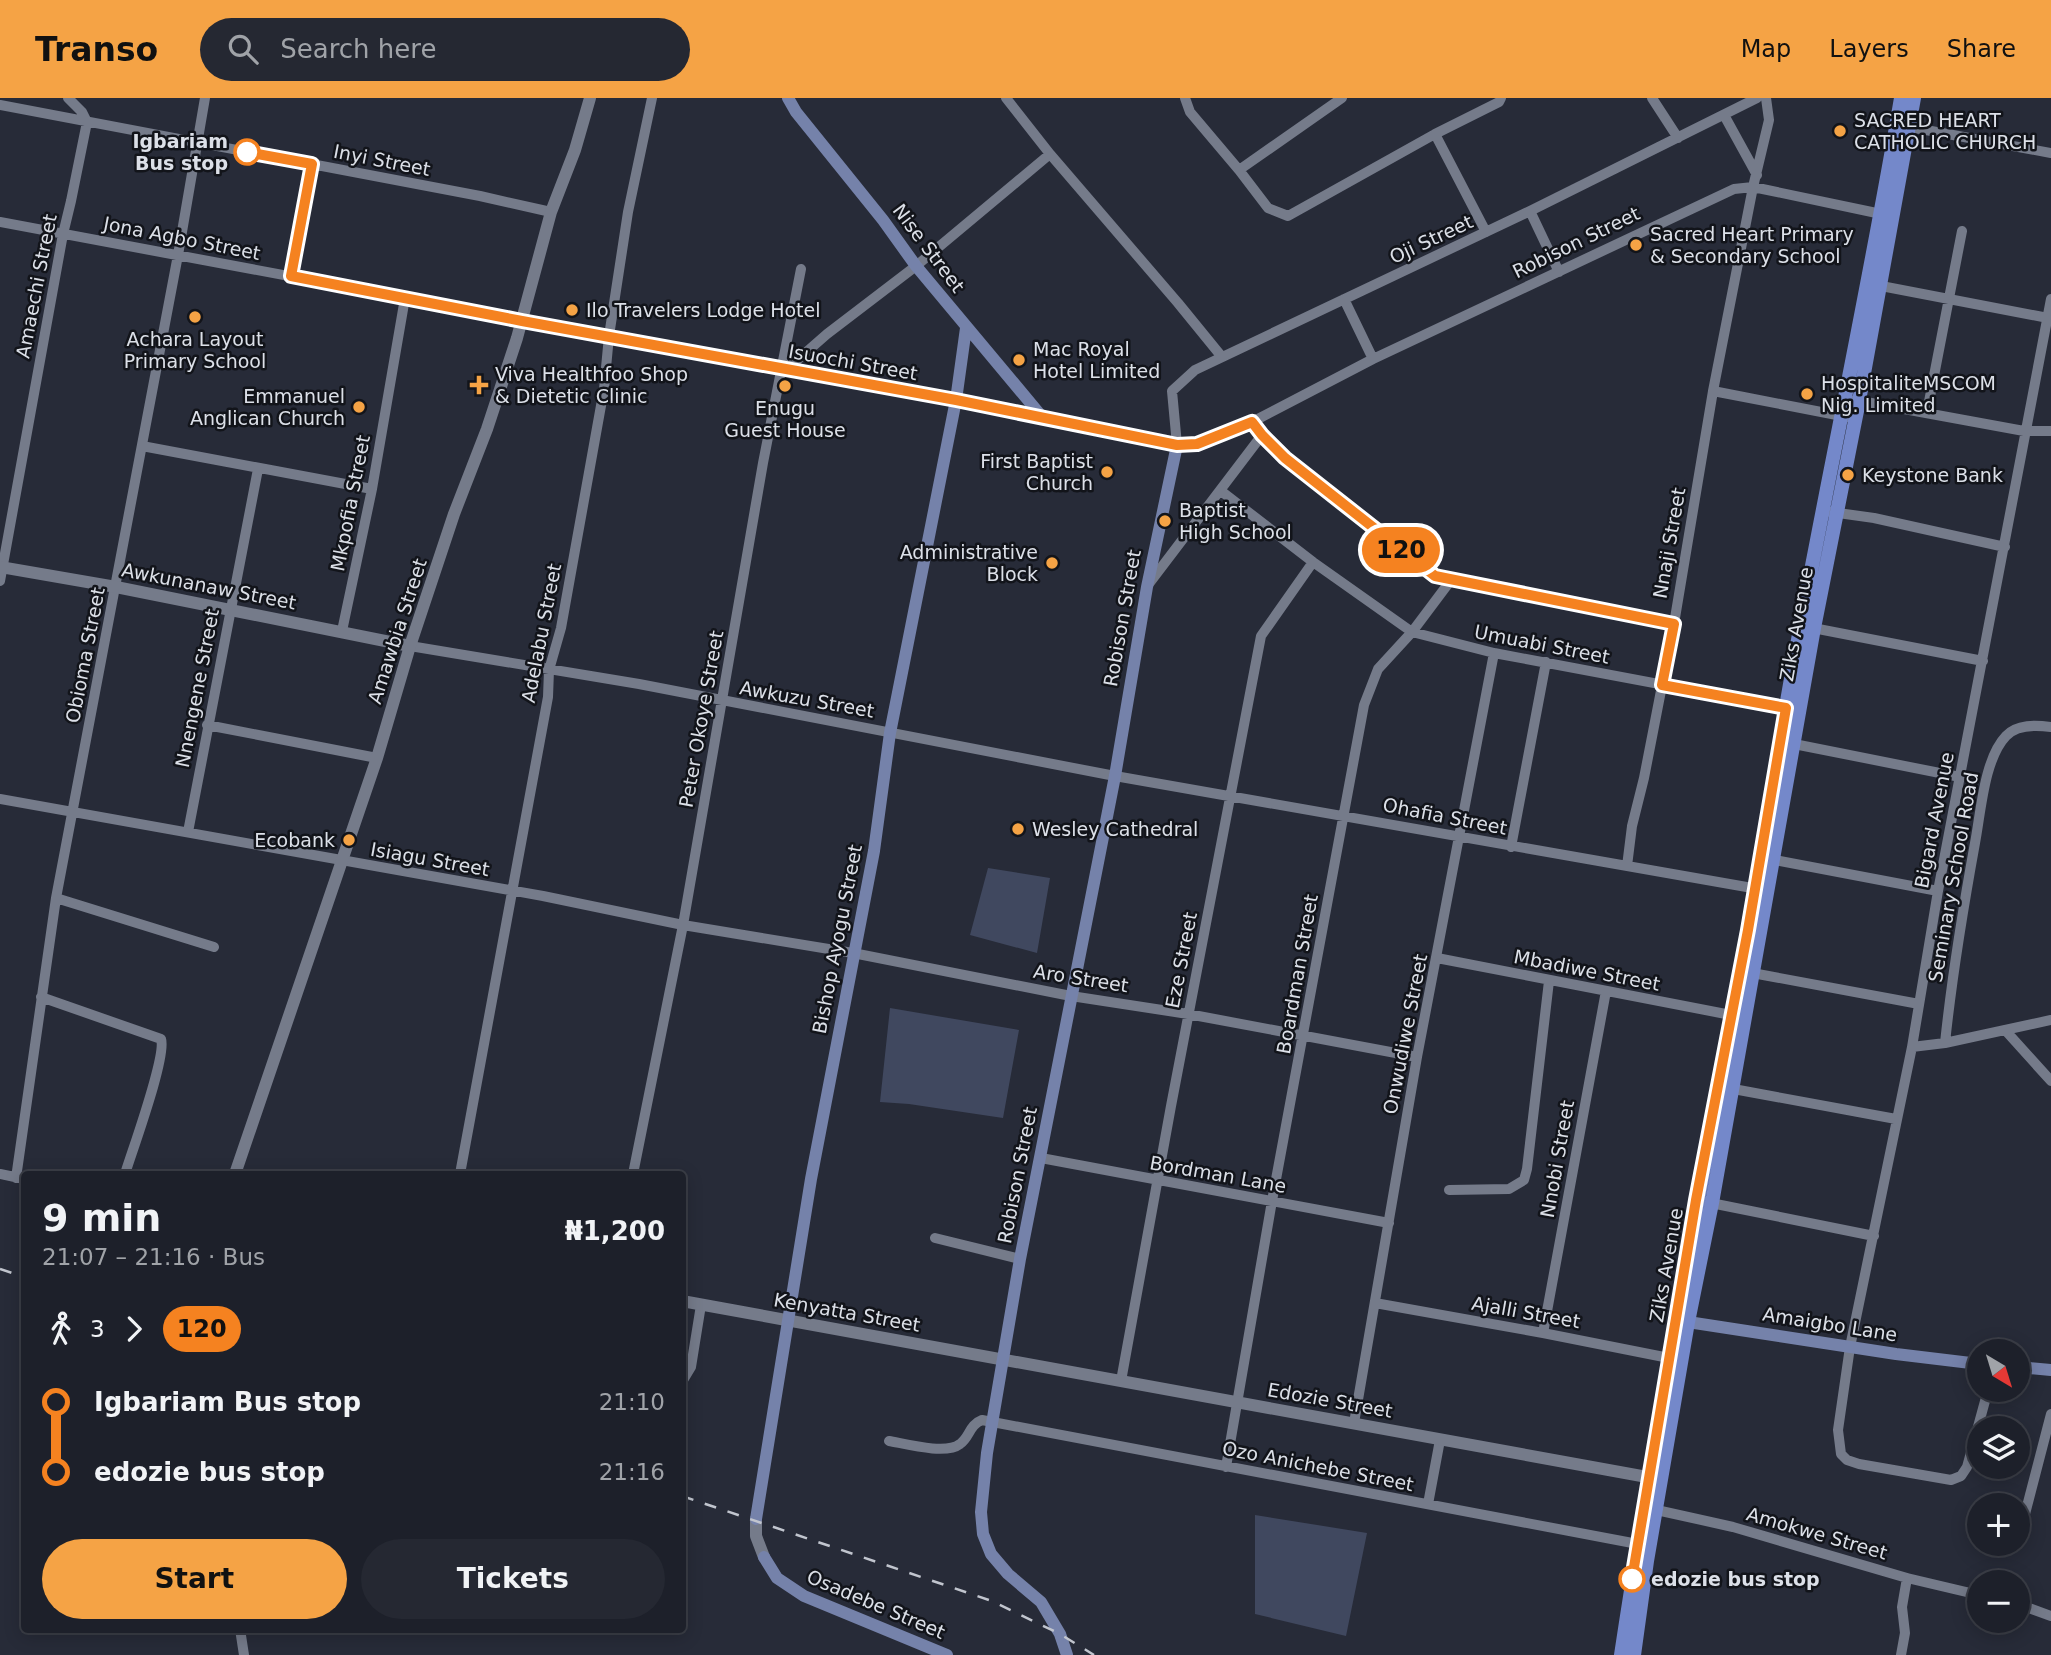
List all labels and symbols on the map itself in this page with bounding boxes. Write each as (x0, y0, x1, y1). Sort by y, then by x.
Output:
place label: SACRED HEART CATHOLIC CHURCH (1854, 109, 2036, 153)
marker: SACRED HEART CATHOLIC CHURCH (1832, 123, 1848, 139)
place label: Igbariam Bus stop (132, 130, 228, 174)
marker: Igbariam Bus stop (234, 139, 260, 165)
street label: Inyi Street (332, 140, 432, 180)
street label: Nise Street (889, 200, 969, 296)
street label: Robison Street (1509, 202, 1643, 282)
street label: Oji Street (1386, 210, 1476, 268)
street label: Amaechi Street (11, 212, 61, 360)
street label: Jona Agbo Street (101, 212, 262, 264)
place label: Sacred Heart Primary & Secondary School (1650, 223, 1854, 267)
marker: Sacred Heart Primary & Secondary School (1628, 237, 1644, 253)
place label: Ilo Travelers Lodge Hotel (586, 299, 821, 321)
marker: Ilo Travelers Lodge Hotel (564, 302, 580, 318)
marker: Achara Layout Primary School (187, 309, 203, 325)
place label: Achara Layout Primary School (124, 328, 266, 372)
place label: Mac Royal Hotel Limited (1033, 338, 1160, 382)
street label: Isuochi Street (787, 340, 919, 384)
marker: Mac Royal Hotel Limited (1011, 352, 1027, 368)
place label: Viva Healthfoo Shop & Dietetic Clinic (495, 363, 688, 407)
place label: HospitaliteMSCOM Nig. Limited (1821, 372, 1996, 416)
marker: Viva Healthfoo Shop & Dietetic Clinic (469, 375, 489, 395)
marker: Enugu Guest House (777, 378, 793, 394)
place label: Emmanuel Anglican Church (190, 385, 345, 429)
marker: HospitaliteMSCOM Nig. Limited (1799, 386, 1815, 402)
place label: Enugu Guest House (724, 397, 846, 441)
marker: Emmanuel Anglican Church (351, 399, 367, 415)
street label: Mkpofia Street (326, 433, 374, 573)
place label: First Baptist Church (980, 450, 1093, 494)
marker: First Baptist Church (1099, 464, 1115, 480)
place label: Keystone Bank (1862, 464, 2003, 486)
marker: Keystone Bank (1840, 467, 1856, 483)
street label: Nnaji Street (1648, 486, 1690, 600)
place label: Baptist High School (1179, 499, 1292, 543)
marker: Baptist High School (1157, 513, 1173, 529)
line badge: 120 (1361, 527, 1441, 573)
place label: Administrative Block (900, 541, 1038, 585)
street label: Robison Street (1099, 548, 1145, 688)
marker: Administrative Block (1044, 555, 1060, 571)
street label: Amawbia Street (363, 556, 431, 706)
street label: Awkunanaw Street (120, 558, 298, 614)
street label: Adelabu Street (517, 562, 565, 704)
street label: Ziks Avenue (1775, 565, 1817, 683)
street label: Obioma Street (61, 585, 109, 725)
street label: Nnengene Street (171, 607, 223, 769)
street label: Umuabi Street (1473, 620, 1611, 668)
street label: Peter Okoye Street (675, 629, 727, 809)
street label: Awkuzu Street (738, 676, 876, 722)
street label: Bigard Avenue (1910, 750, 1958, 890)
street label: Seminary School Road (1924, 770, 1982, 984)
street label: Ohafia Street (1381, 793, 1509, 839)
place label: Wesley Cathedral (1032, 818, 1198, 840)
marker: Wesley Cathedral (1010, 821, 1026, 837)
place label: Ecobank (254, 829, 335, 851)
marker: Ecobank (341, 832, 357, 848)
street label: Isiagu Street (369, 838, 491, 880)
street label: Bishop Ayogu Street (808, 842, 866, 1036)
street label: Boardman Street (1272, 892, 1322, 1056)
street label: Eze Street (1161, 910, 1201, 1010)
street label: Mbadiwe Street (1512, 945, 1662, 995)
street label: Onwudiwe Street (1379, 952, 1431, 1116)
street label: Aro Street (1032, 960, 1130, 996)
street label: Nnobi Street (1536, 1098, 1578, 1220)
street label: Robison Street (993, 1105, 1041, 1245)
street label: Bordman Lane (1148, 1151, 1288, 1197)
street label: Ziks Avenue (1645, 1206, 1687, 1324)
street label: Kenyatta Street (772, 1288, 922, 1336)
street label: Ajalli Street (1470, 1292, 1582, 1332)
street label: Amaigbo Lane (1761, 1302, 1899, 1346)
north arrow (1967, 1339, 2030, 1402)
street label: Edozie Street (1266, 1378, 1394, 1422)
street label: Ozo Anichebe Street (1220, 1437, 1416, 1495)
street label: Amokwe Street (1744, 1502, 1890, 1564)
street label: Osadebe Street (804, 1565, 948, 1643)
marker: edozie bus stop (1619, 1566, 1645, 1592)
place label: edozie bus stop (1651, 1568, 1820, 1590)

